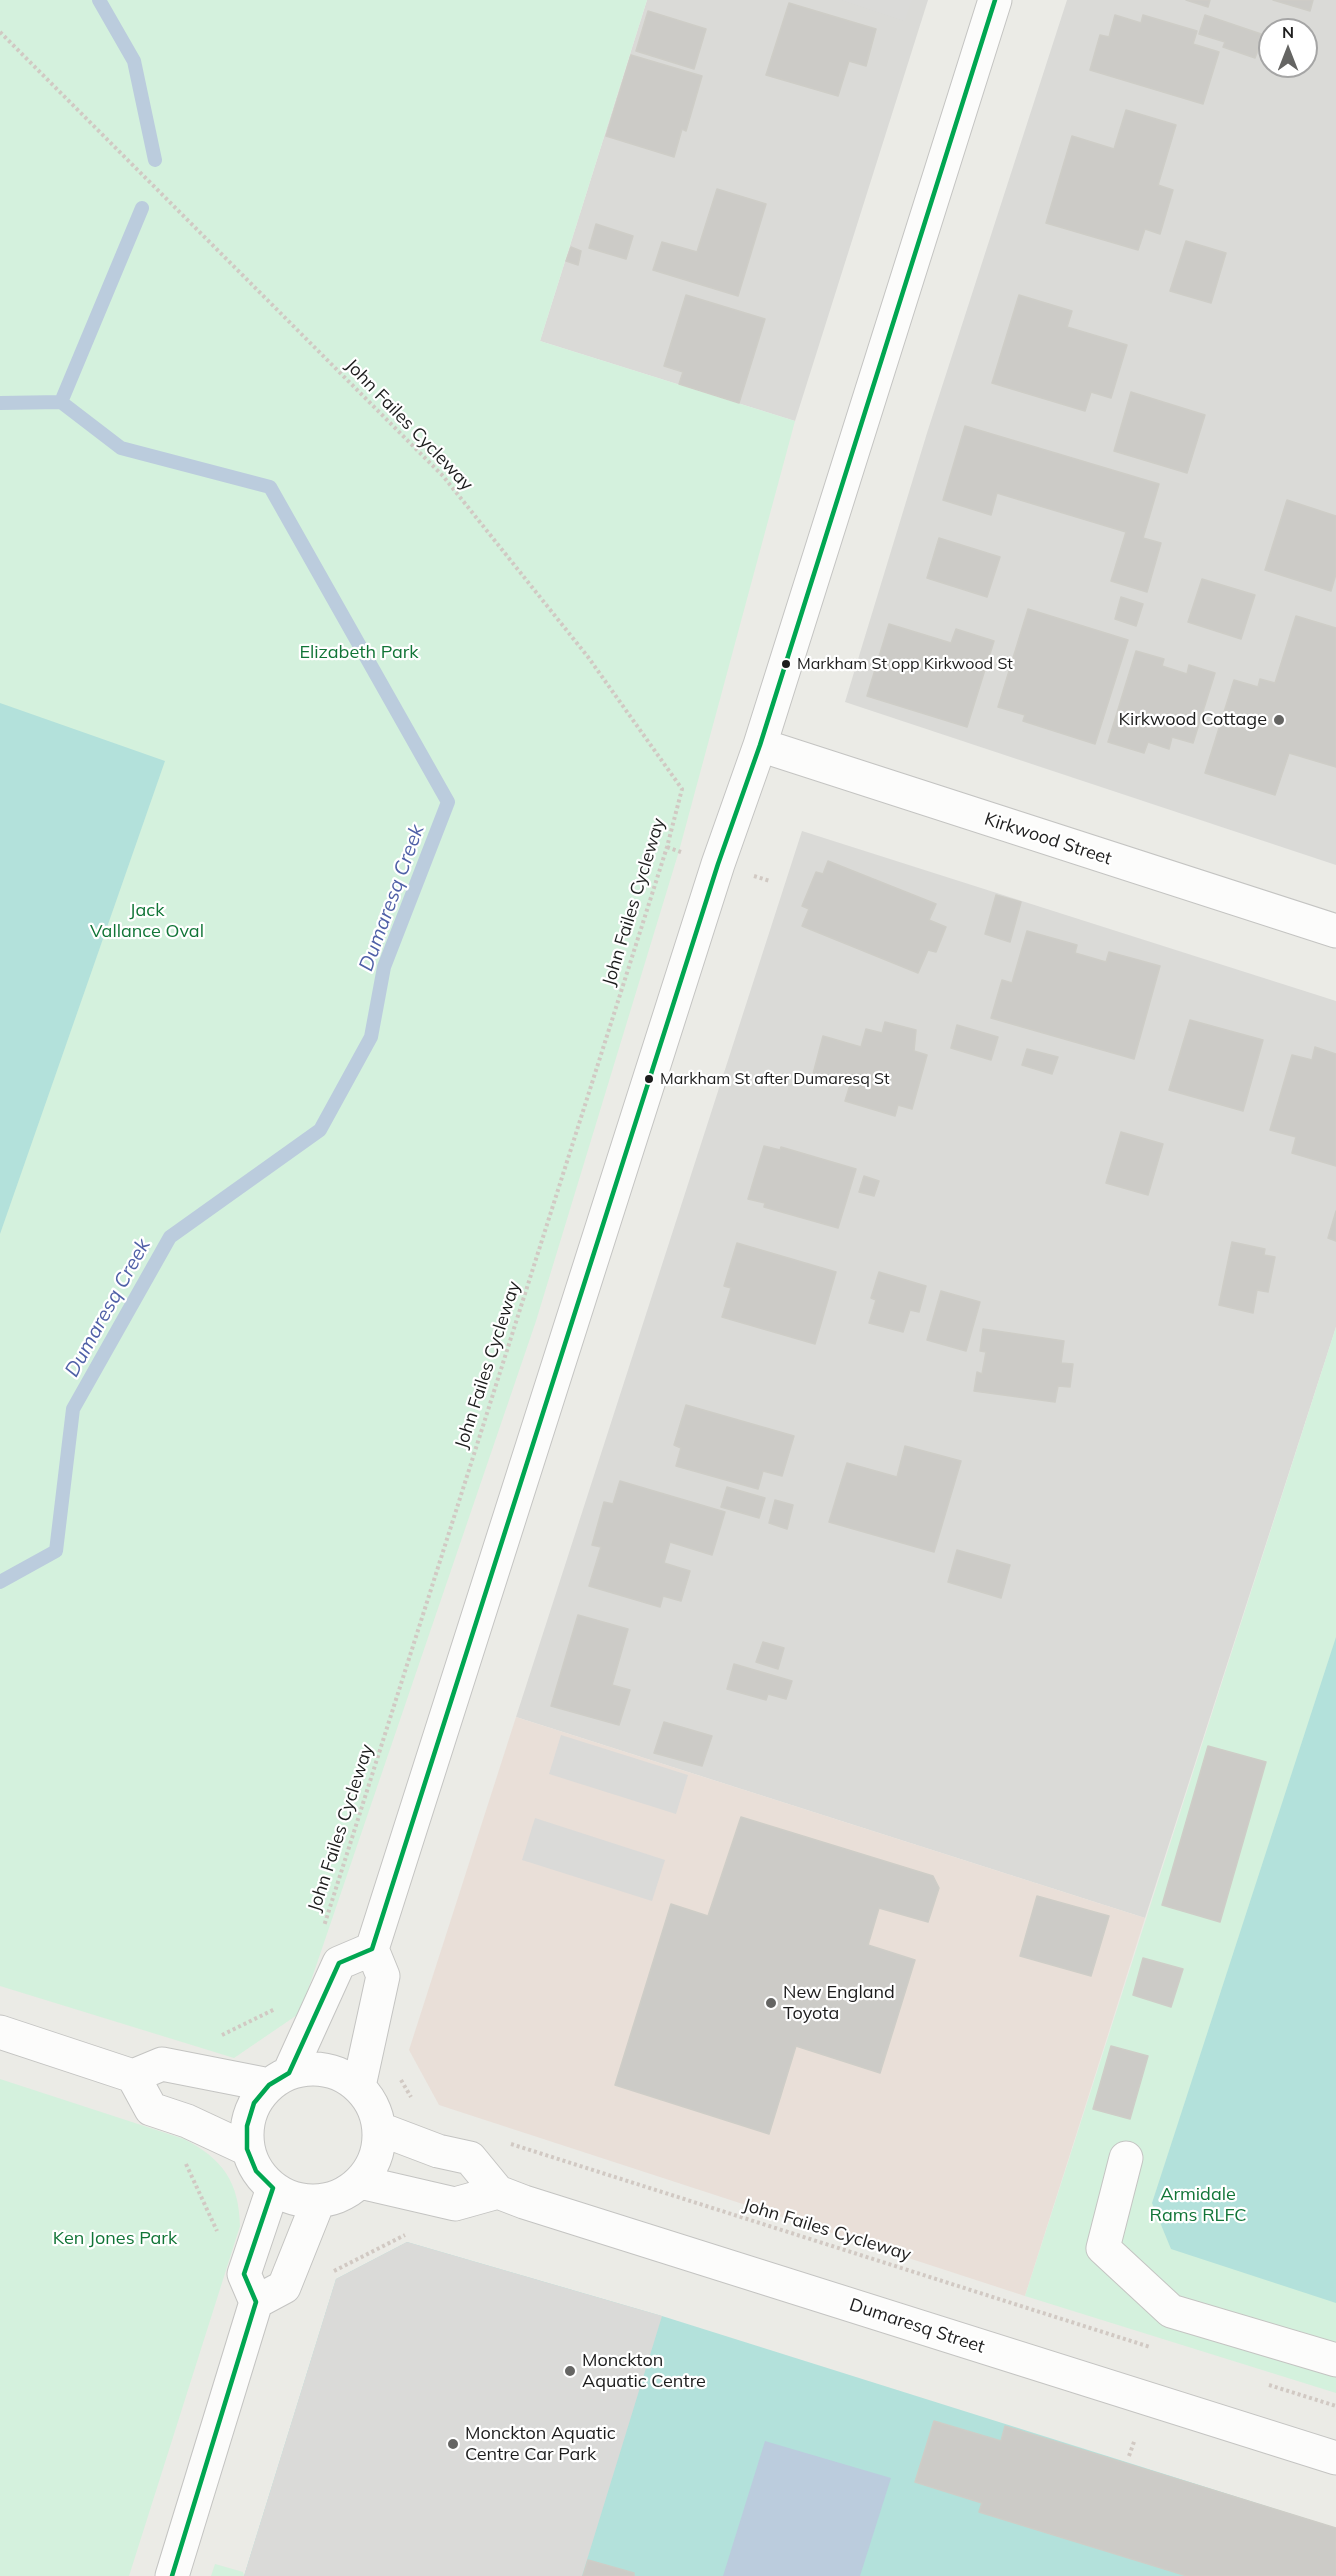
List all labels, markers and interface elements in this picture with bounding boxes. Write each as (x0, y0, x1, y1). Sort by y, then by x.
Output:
north arrow (1258, 18, 1318, 78)
text: N (1282, 22, 1294, 42)
street label: John Failes Cycleway (341, 355, 477, 495)
park label: Elizabeth Park (299, 642, 419, 664)
place label: Markham St opp Kirkwood St (797, 654, 1013, 674)
marker: Markham St opp Kirkwood St (780, 658, 792, 670)
place label: Kirkwood Cottage (1119, 709, 1267, 731)
marker: Kirkwood Cottage (1272, 713, 1286, 727)
street label: Kirkwood Street (982, 808, 1114, 870)
street label: John Failes Cycleway (598, 815, 670, 989)
water label: Dumaresq Creek (354, 822, 430, 974)
park label: Jack Vallance Oval (90, 900, 204, 942)
place label: Markham St after Dumaresq St (660, 1069, 890, 1089)
marker: Markham St after Dumaresq St (643, 1073, 655, 1085)
water label: Dumaresq Creek (60, 1235, 156, 1381)
street label: John Failes Cycleway (451, 1279, 525, 1451)
street label: John Failes Cycleway (304, 1742, 378, 1914)
place label: New England Toyota (783, 1982, 895, 2024)
marker: New England Toyota (764, 1996, 778, 2010)
park label: Armidale Rams RLFC (1149, 2184, 1247, 2226)
street label: John Failes Cycleway (740, 2194, 914, 2266)
park label: Ken Jones Park (53, 2228, 177, 2250)
street label: Dumaresq Street (847, 2294, 987, 2358)
place label: Monckton Aquatic Centre (582, 2350, 706, 2392)
marker: Monckton Aquatic Centre (563, 2364, 577, 2378)
place label: Monckton Aquatic Centre Car Park (465, 2423, 616, 2466)
marker: Monckton Aquatic Centre Car Park (446, 2437, 460, 2451)

